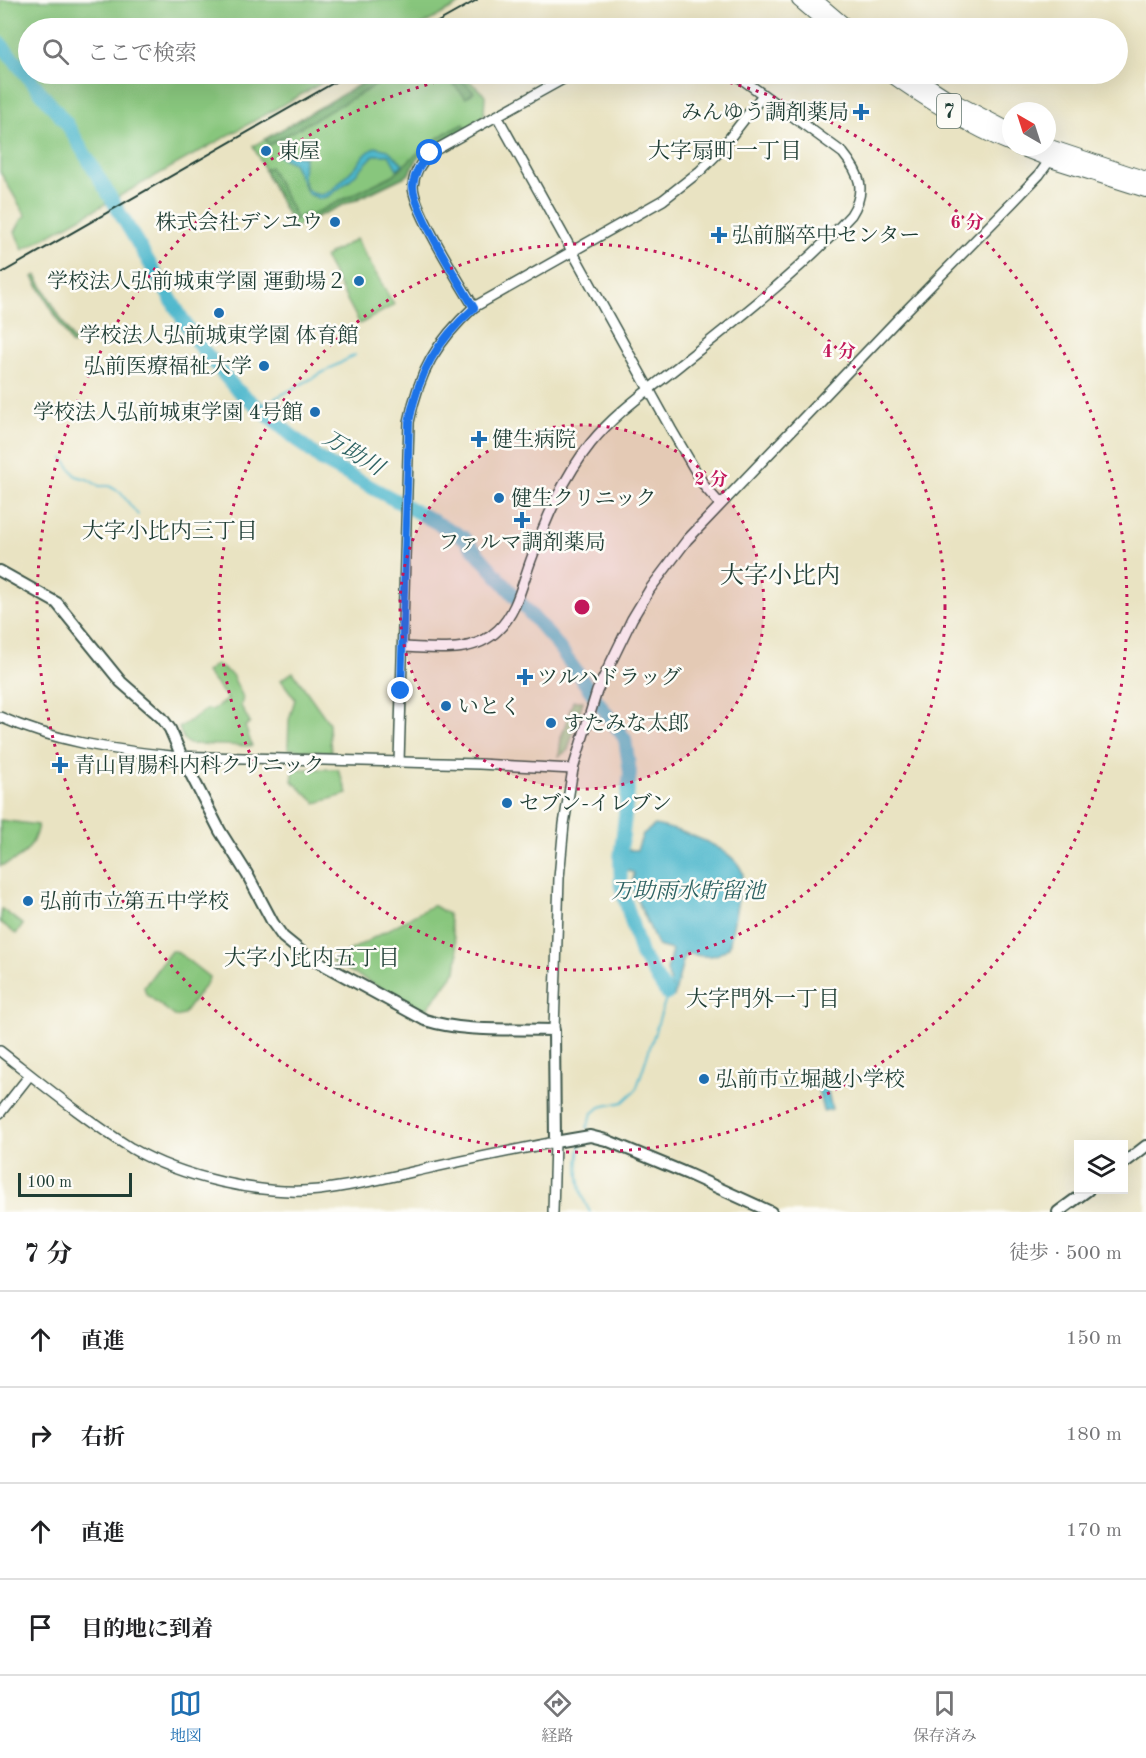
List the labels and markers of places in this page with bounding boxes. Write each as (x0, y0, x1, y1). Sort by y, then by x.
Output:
place label: みんゆう調剤薬局 (681, 101, 849, 124)
marker: みんゆう調剤薬局 (854, 105, 868, 119)
place label: 東屋 (278, 140, 320, 163)
marker: 東屋 (259, 144, 273, 158)
place label: 株式会社デンユウ (155, 211, 323, 234)
marker: 株式会社デンユウ (328, 215, 342, 229)
place label: 弘前脳卒中センター (732, 224, 920, 247)
marker: 弘前脳卒中センター (710, 226, 728, 244)
place label: 学校法人弘前城東学園 運動場２ (47, 270, 347, 293)
marker: 学校法人弘前城東学園 運動場２ (352, 274, 366, 288)
marker: 学校法人弘前城東学園 体育館 (212, 306, 226, 320)
place label: 学校法人弘前城東学園 体育館 (80, 324, 358, 347)
place label: 弘前医療福祉大学 (84, 355, 252, 378)
marker: 弘前医療福祉大学 (257, 359, 271, 373)
place label: 学校法人弘前城東学園 4号館 (33, 401, 303, 424)
marker: 学校法人弘前城東学園 4号館 (308, 405, 322, 419)
place label: 健生病院 (492, 428, 576, 451)
marker: 健生病院 (470, 430, 488, 448)
place label: 健生クリニック (511, 487, 657, 510)
marker: 健生クリニック (492, 491, 506, 505)
marker: ファルマ調剤薬局 (515, 513, 529, 527)
place label: ファルマ調剤薬局 (438, 531, 606, 554)
centre of rings (572, 597, 592, 617)
place label: ツルハドラッグ (537, 667, 682, 689)
marker: ツルハドラッグ (518, 670, 532, 684)
place label: いとく (458, 696, 521, 718)
marker: いとく (439, 699, 453, 713)
place label: すたみな太郎 (563, 712, 689, 735)
marker: すたみな太郎 (544, 716, 558, 730)
place label: 青山胃腸科内科クリニック (74, 754, 325, 777)
marker: 青山胃腸科内科クリニック (51, 756, 69, 774)
place label: セブン-イレブン (519, 792, 672, 815)
marker: セブン-イレブン (500, 796, 514, 810)
place label: 弘前市立第五中学校 (40, 890, 229, 913)
marker: 弘前市立第五中学校 (21, 894, 35, 908)
place label: 弘前市立堀越小学校 (716, 1068, 905, 1091)
marker: 弘前市立堀越小学校 (697, 1072, 711, 1086)

